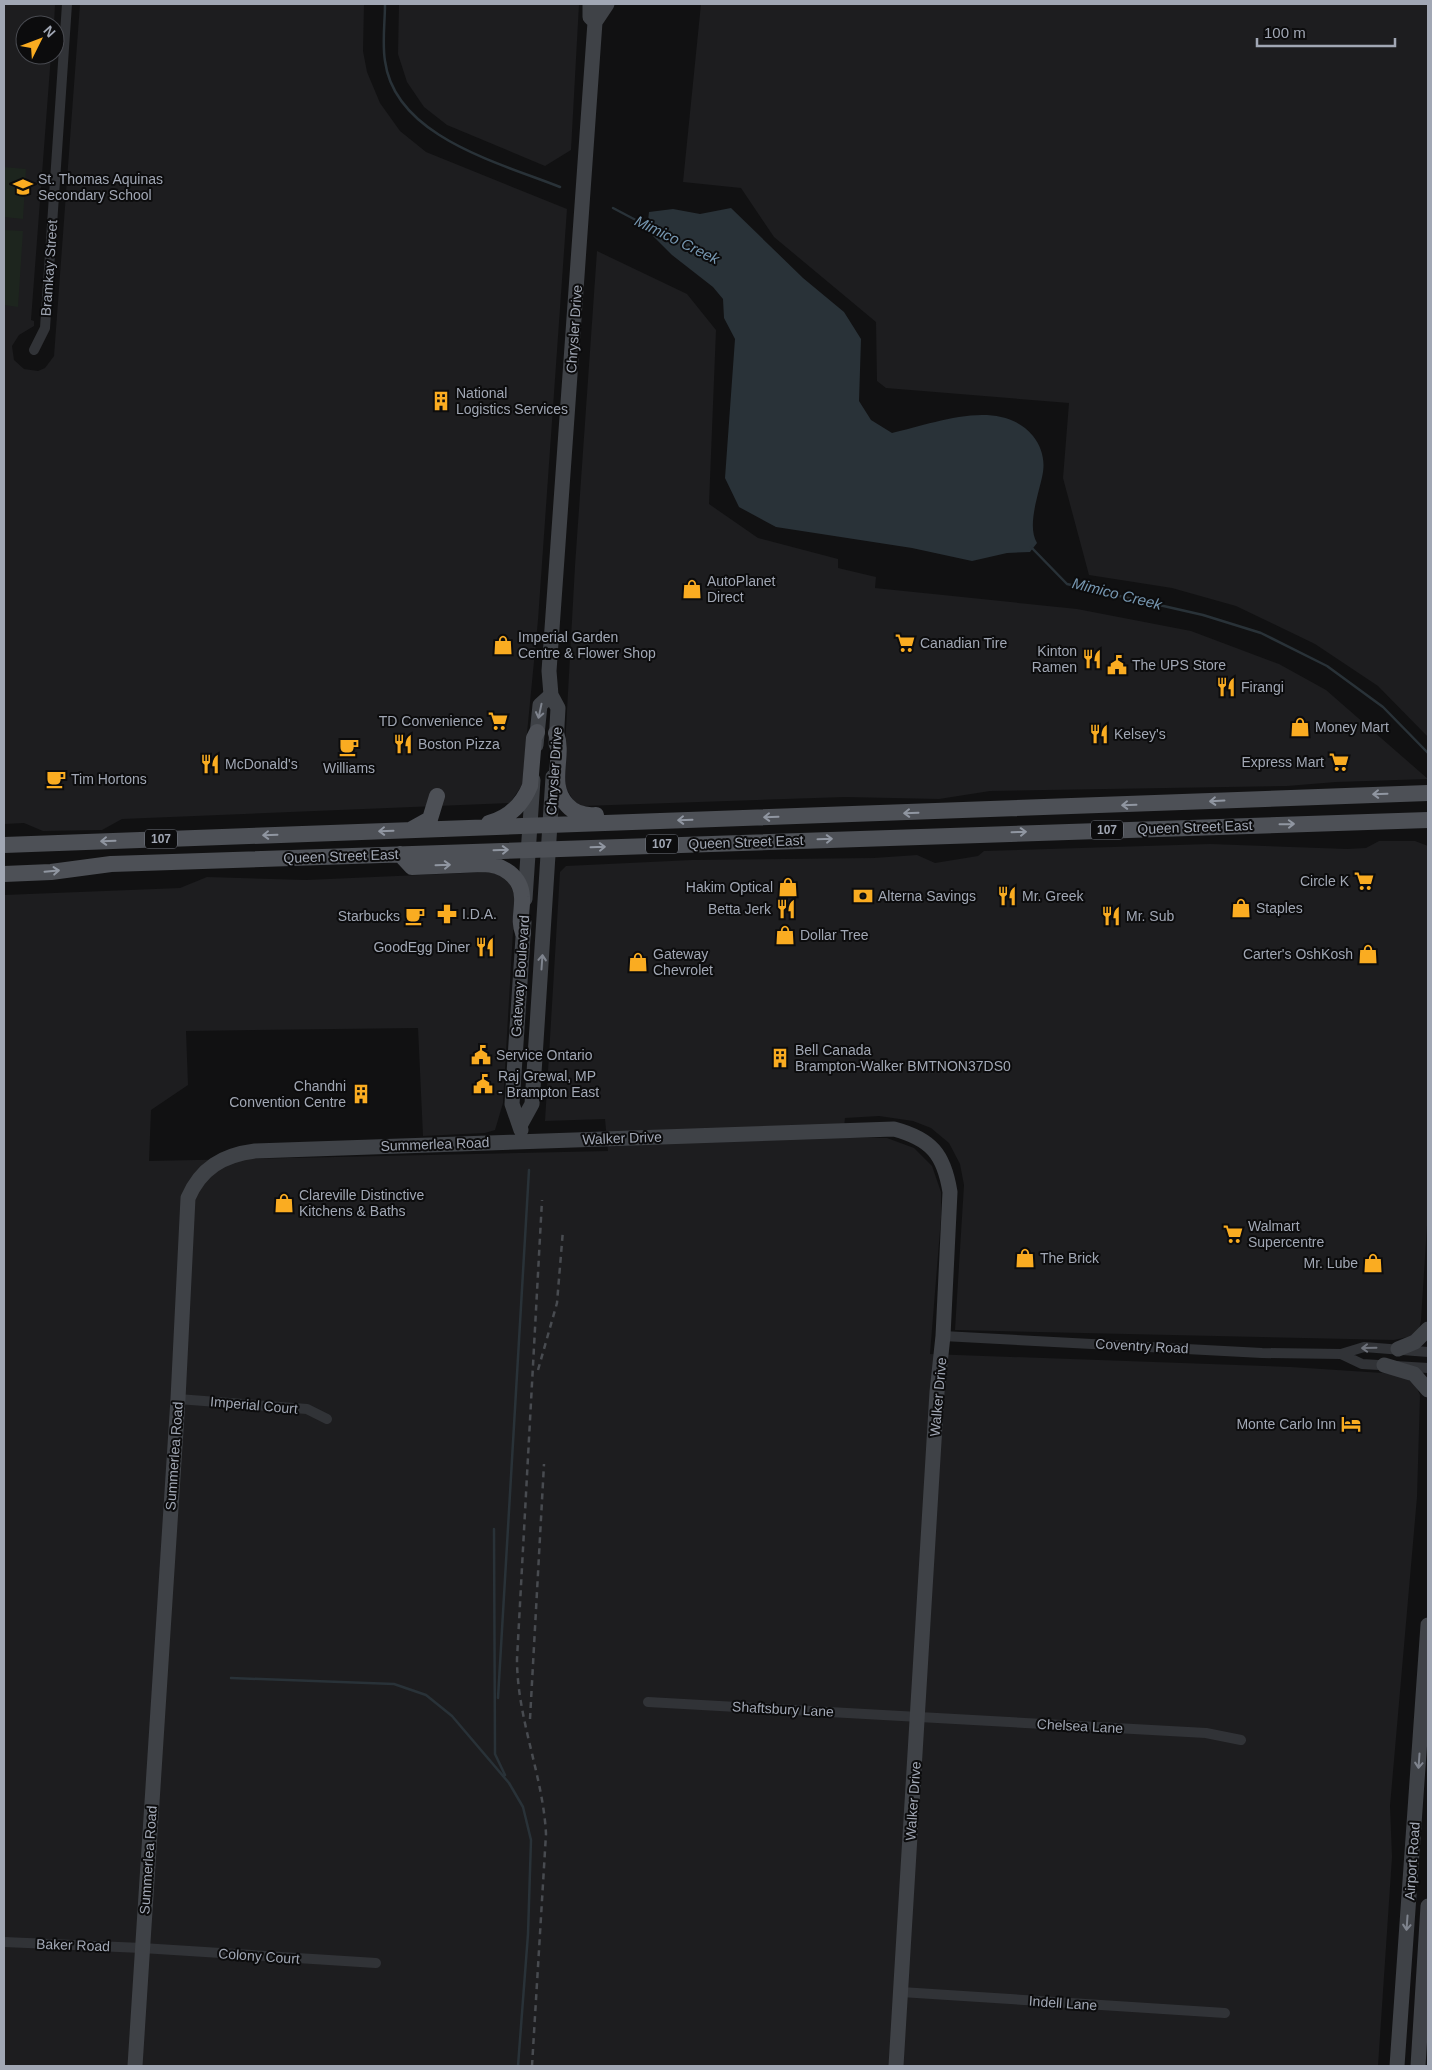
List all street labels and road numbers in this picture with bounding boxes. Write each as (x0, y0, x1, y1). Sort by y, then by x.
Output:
street label: Bramkay Street (38, 219, 60, 317)
street label: Chrysler Drive (563, 284, 585, 374)
street label: Chrysler Drive (543, 726, 565, 816)
street label: Queen Street East (1137, 817, 1253, 837)
road number: 107 (1091, 820, 1123, 840)
road number: 107 (145, 830, 177, 849)
street label: Queen Street East (688, 832, 804, 852)
road number: 107 (646, 834, 678, 854)
street label: Queen Street East (283, 846, 399, 866)
street label: Gateway Boulevard (508, 914, 532, 1038)
street label: Walker Drive (582, 1129, 662, 1147)
street label: Summerlea Road (380, 1134, 490, 1154)
street label: Coventry Road (1095, 1336, 1189, 1356)
street label: Walker Drive (927, 1356, 949, 1437)
street label: Imperial Court (210, 1393, 299, 1417)
street label: Summerlea Road (162, 1401, 186, 1511)
street label: Shaftsbury Lane (732, 1698, 835, 1720)
street label: Chelsea Lane (1036, 1716, 1124, 1736)
street label: Walker Drive (902, 1761, 924, 1841)
street label: Summerlea Road (136, 1805, 160, 1915)
street label: Airport Road (1401, 1821, 1423, 1901)
street label: Baker Road (36, 1936, 110, 1954)
street label: Colony Court (218, 1945, 300, 1967)
street label: Indell Lane (1028, 1993, 1098, 2013)

